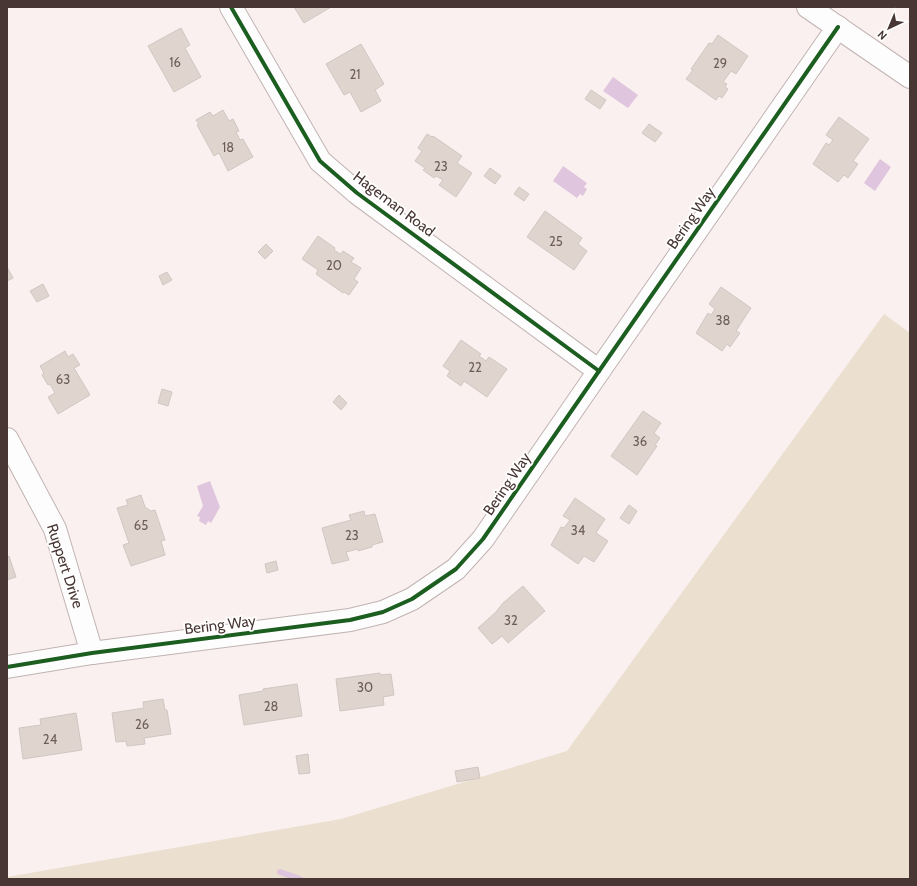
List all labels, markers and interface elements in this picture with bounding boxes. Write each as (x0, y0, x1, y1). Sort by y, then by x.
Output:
north arrow (869, 8, 909, 48)
text: N (874, 27, 890, 43)
house number: 16 (169, 54, 181, 70)
house number: 29 (713, 55, 727, 71)
house number: 21 (349, 66, 361, 82)
house number: 18 (222, 139, 234, 155)
house number: 23 (434, 158, 448, 174)
street label: Hageman Road (350, 167, 438, 241)
street label: Bering Way (663, 183, 719, 253)
house number: 25 (549, 233, 563, 249)
house number: 20 (326, 257, 342, 273)
house number: 38 (716, 312, 731, 328)
house number: 22 (468, 359, 482, 375)
house number: 63 (56, 371, 70, 387)
house number: 36 (633, 433, 647, 449)
street label: Bering Way (479, 449, 535, 519)
house number: 65 (134, 517, 148, 533)
street label: Ruppert Drive (43, 521, 87, 611)
house number: 34 (571, 522, 586, 538)
house number: 23 (345, 527, 359, 543)
street label: Bering Way (183, 612, 257, 638)
house number: 32 (504, 612, 518, 628)
house number: 30 (357, 679, 373, 695)
house number: 28 (264, 698, 278, 714)
house number: 26 (135, 716, 149, 732)
house number: 24 (43, 731, 58, 747)

